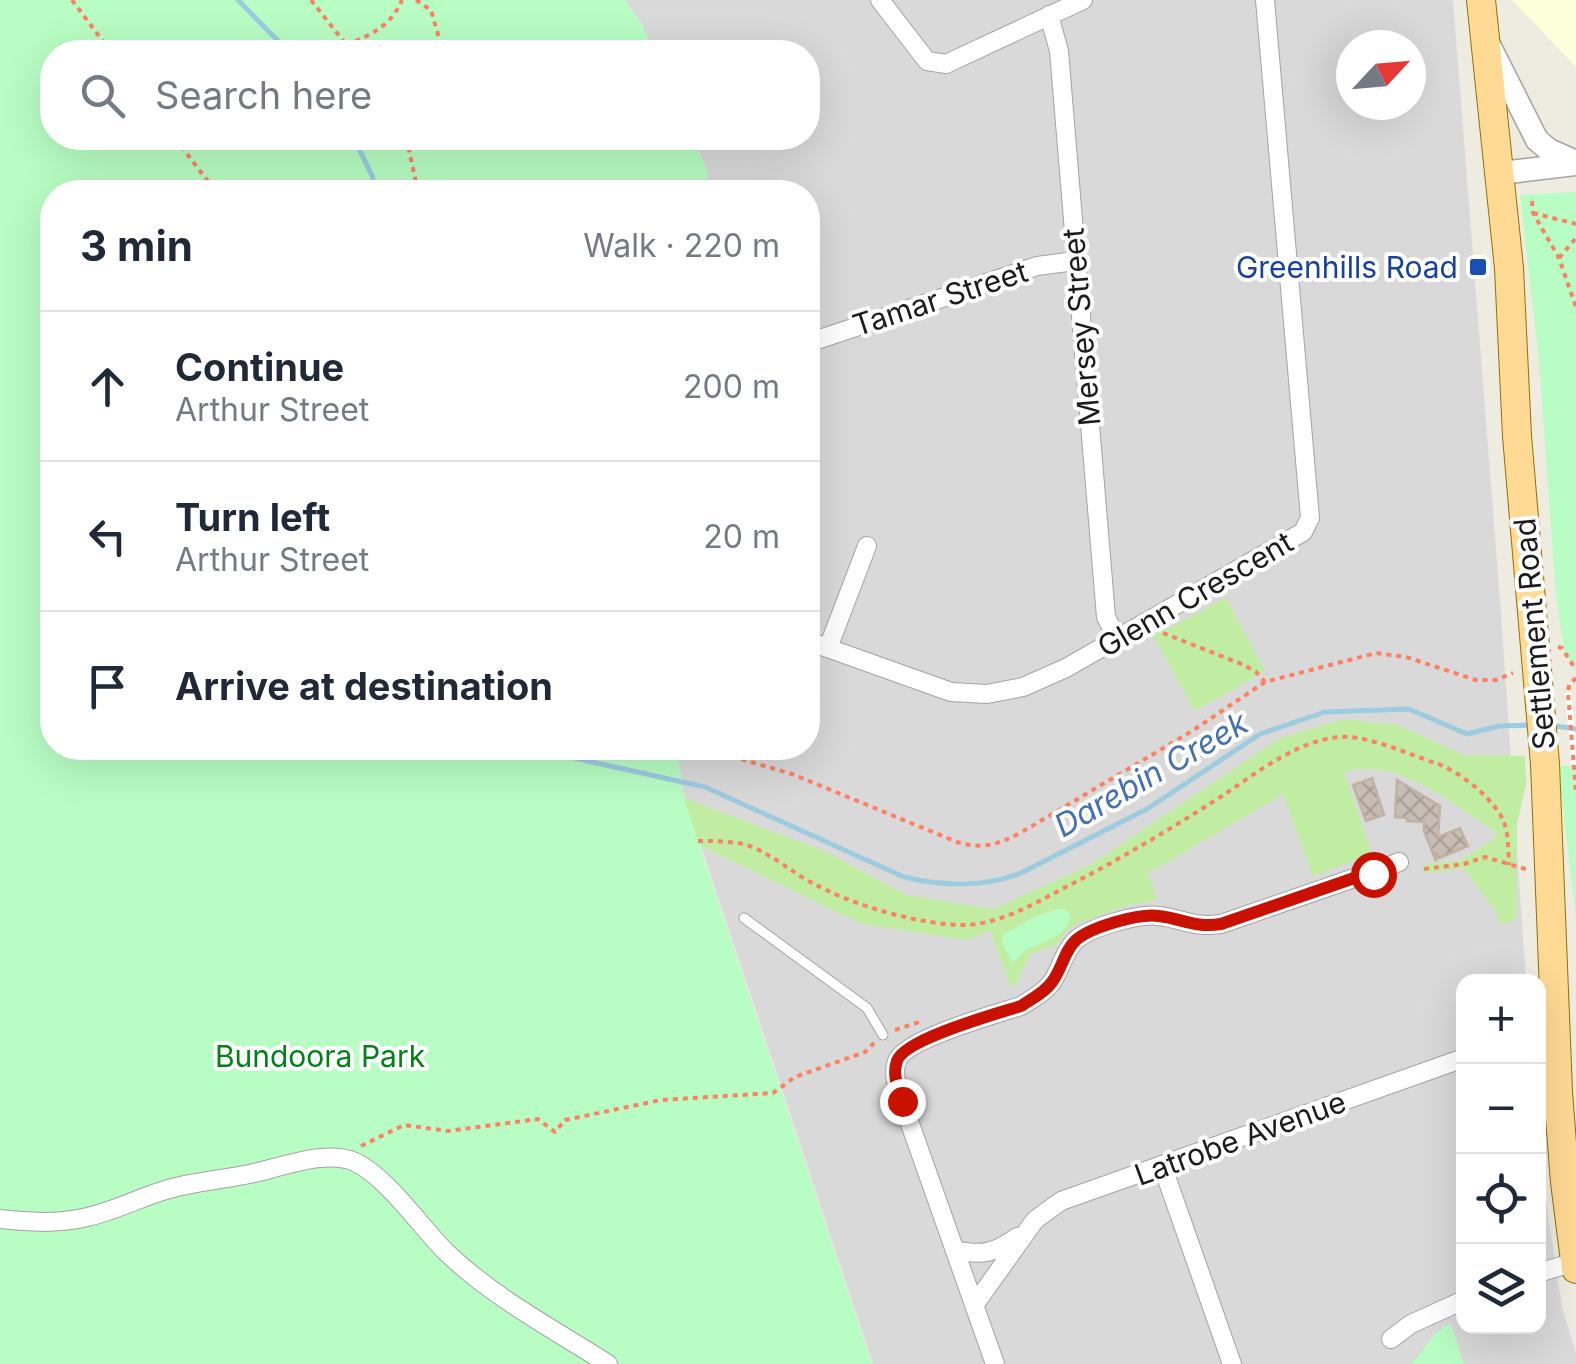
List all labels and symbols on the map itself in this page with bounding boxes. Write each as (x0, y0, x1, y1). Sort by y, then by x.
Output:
north arrow (1336, 30, 1426, 120)
street label: Mersey Street (1054, 226, 1108, 427)
place label: Greenhills Road (1236, 249, 1458, 285)
street label: Tamar Street (848, 253, 1032, 343)
marker: Greenhills Road (1467, 256, 1489, 278)
street label: Settlement Road (1506, 517, 1562, 751)
street label: Glenn Crescent (1091, 524, 1299, 664)
water label: Darebin Creek (1047, 702, 1256, 845)
route start (1351, 852, 1397, 898)
park label: Bundoora Park (215, 1038, 426, 1074)
route end (880, 1079, 926, 1125)
street label: Latrobe Avenue (1129, 1083, 1351, 1193)

